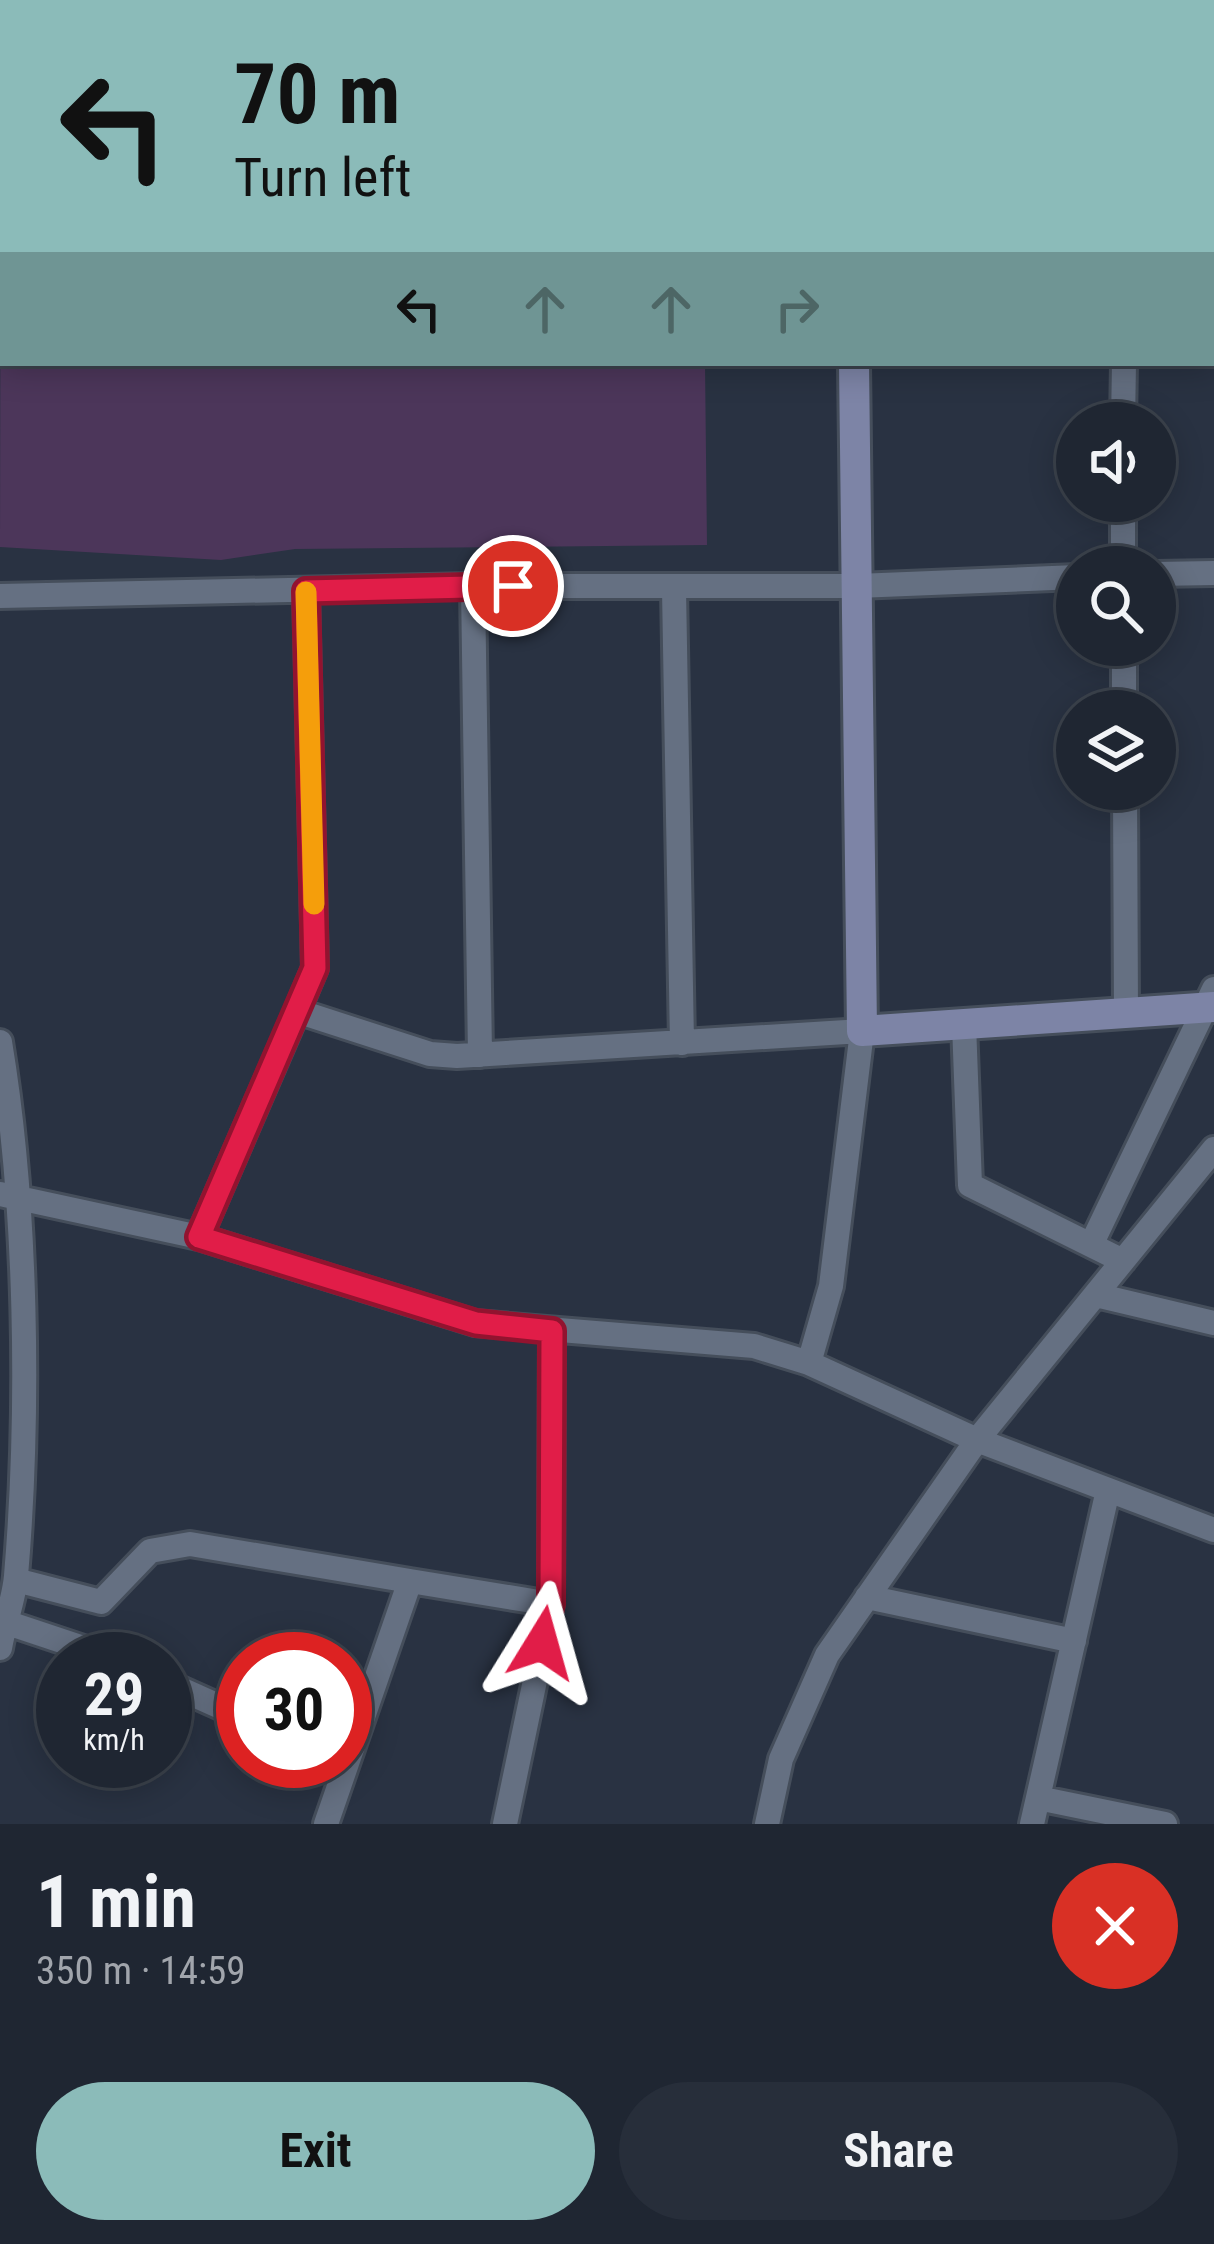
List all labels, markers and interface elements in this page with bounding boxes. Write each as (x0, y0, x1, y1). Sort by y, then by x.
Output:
text: 70 m (234, 45, 401, 144)
icon: left (36, 48, 192, 204)
text: Turn left (234, 146, 411, 209)
icon: left (386, 276, 452, 342)
icon: ahead (512, 276, 578, 342)
icon: ahead (638, 276, 704, 342)
icon: right (764, 276, 830, 342)
map controls (1056, 402, 1176, 810)
button: sound (1056, 402, 1176, 522)
pin (462, 535, 564, 637)
button: search (1056, 546, 1176, 666)
icon: arrive (480, 553, 546, 619)
button: layers (1056, 690, 1176, 810)
position arrow (479, 1580, 605, 1706)
speed limit sign: 30 (216, 1632, 372, 1788)
text: 29 (84, 1659, 144, 1730)
text: km/h (83, 1722, 145, 1757)
text: 1 min (36, 1860, 196, 1945)
button: close (1052, 1863, 1178, 1989)
text: 350 m · 14:59 (36, 1948, 246, 1994)
button: Exit (36, 2082, 595, 2220)
button: Share (619, 2082, 1178, 2220)

